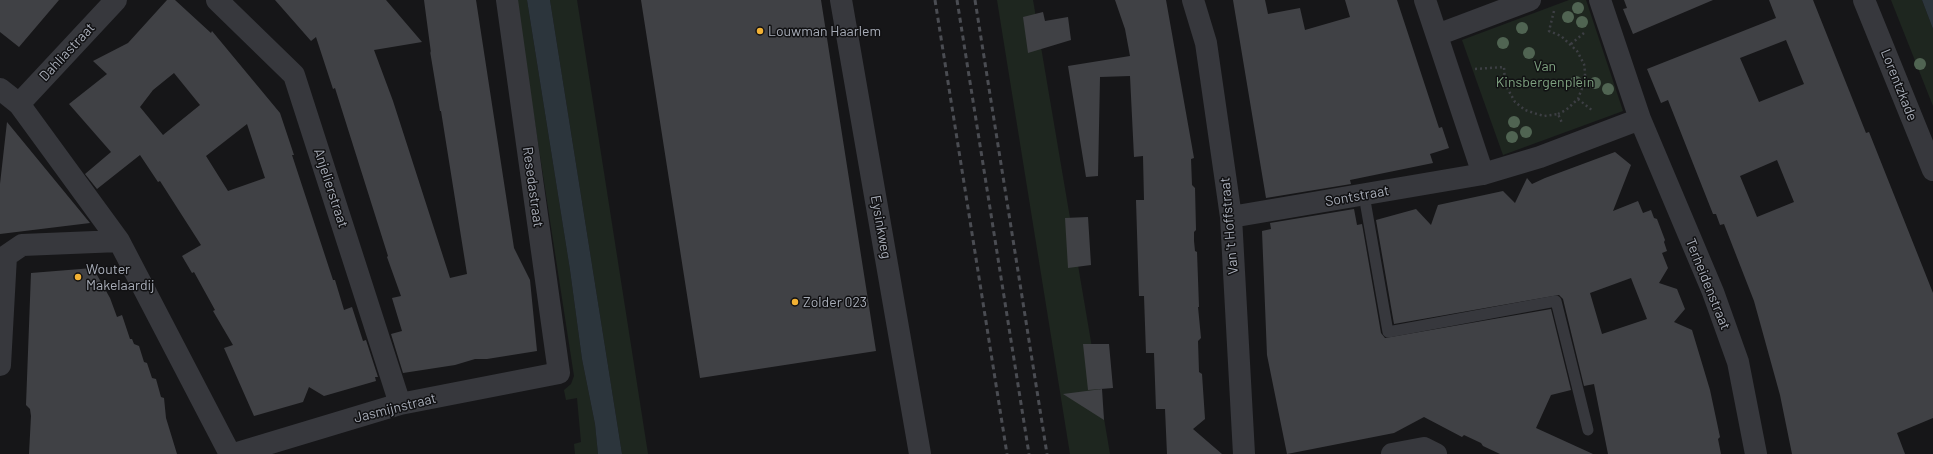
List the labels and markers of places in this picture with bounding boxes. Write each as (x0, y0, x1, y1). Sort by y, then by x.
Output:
place label: Louwman Haarlem (768, 23, 881, 39)
marker: Louwman Haarlem (755, 26, 765, 36)
place label: Wouter Makelaardij (86, 261, 155, 294)
marker: Wouter Makelaardij (73, 272, 83, 282)
place label: Zolder 023 (803, 294, 867, 310)
marker: Zolder 023 (790, 297, 800, 307)

